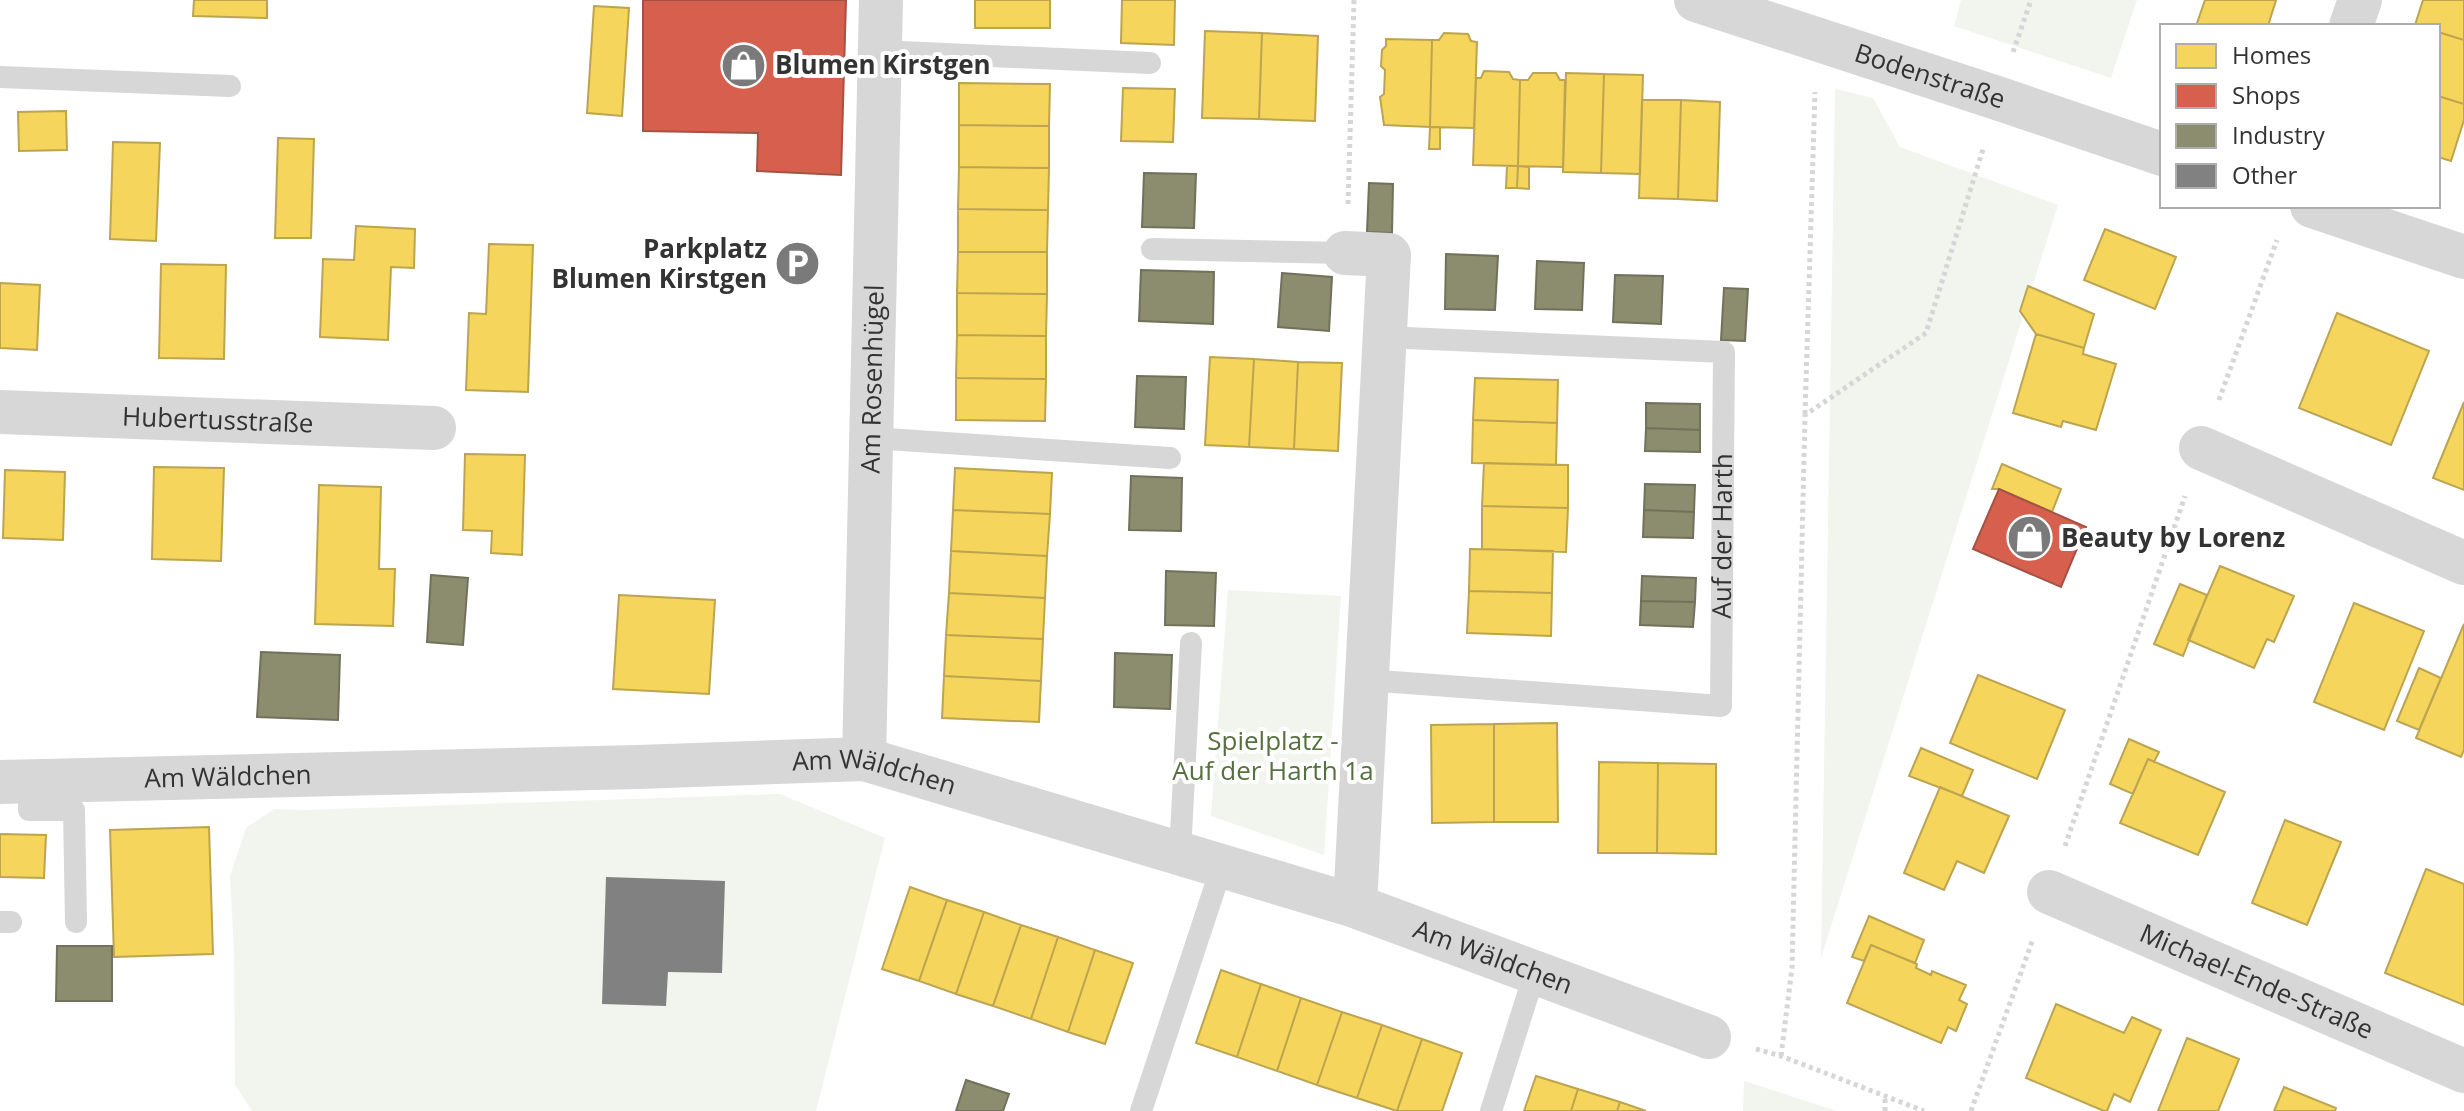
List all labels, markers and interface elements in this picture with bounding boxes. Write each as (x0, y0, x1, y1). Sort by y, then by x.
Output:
legend (2160, 24, 2440, 208)
street label: Bodenstraße (1850, 34, 2010, 117)
text: Homes (2232, 38, 2311, 71)
shop icon: Blumen Kirstgen (720, 41, 768, 89)
place label: Blumen Kirstgen (775, 46, 991, 82)
text: Shops (2232, 78, 2300, 111)
text: Industry (2232, 118, 2326, 151)
text: Other (2232, 158, 2297, 191)
place label: Parkplatz Blumen Kirstgen (551, 230, 767, 296)
parking icon: Parkplatz Blumen Kirstgen (774, 240, 822, 288)
street label: Am Rosenhügel (851, 284, 892, 474)
street label: Hubertusstraße (122, 398, 314, 441)
street label: Auf der Harth (1703, 453, 1740, 619)
shop icon: Beauty by Lorenz (2006, 514, 2054, 562)
place label: Beauty by Lorenz (2061, 519, 2285, 555)
park label: Spielplatz - Auf der Harth 1a (1172, 722, 1374, 788)
street label: Am Wäldchen (791, 740, 961, 803)
street label: Am Wäldchen (144, 756, 312, 796)
street label: Am Wäldchen (1409, 910, 1578, 1002)
street label: Michael-Ende-Straße (2134, 914, 2379, 1047)

